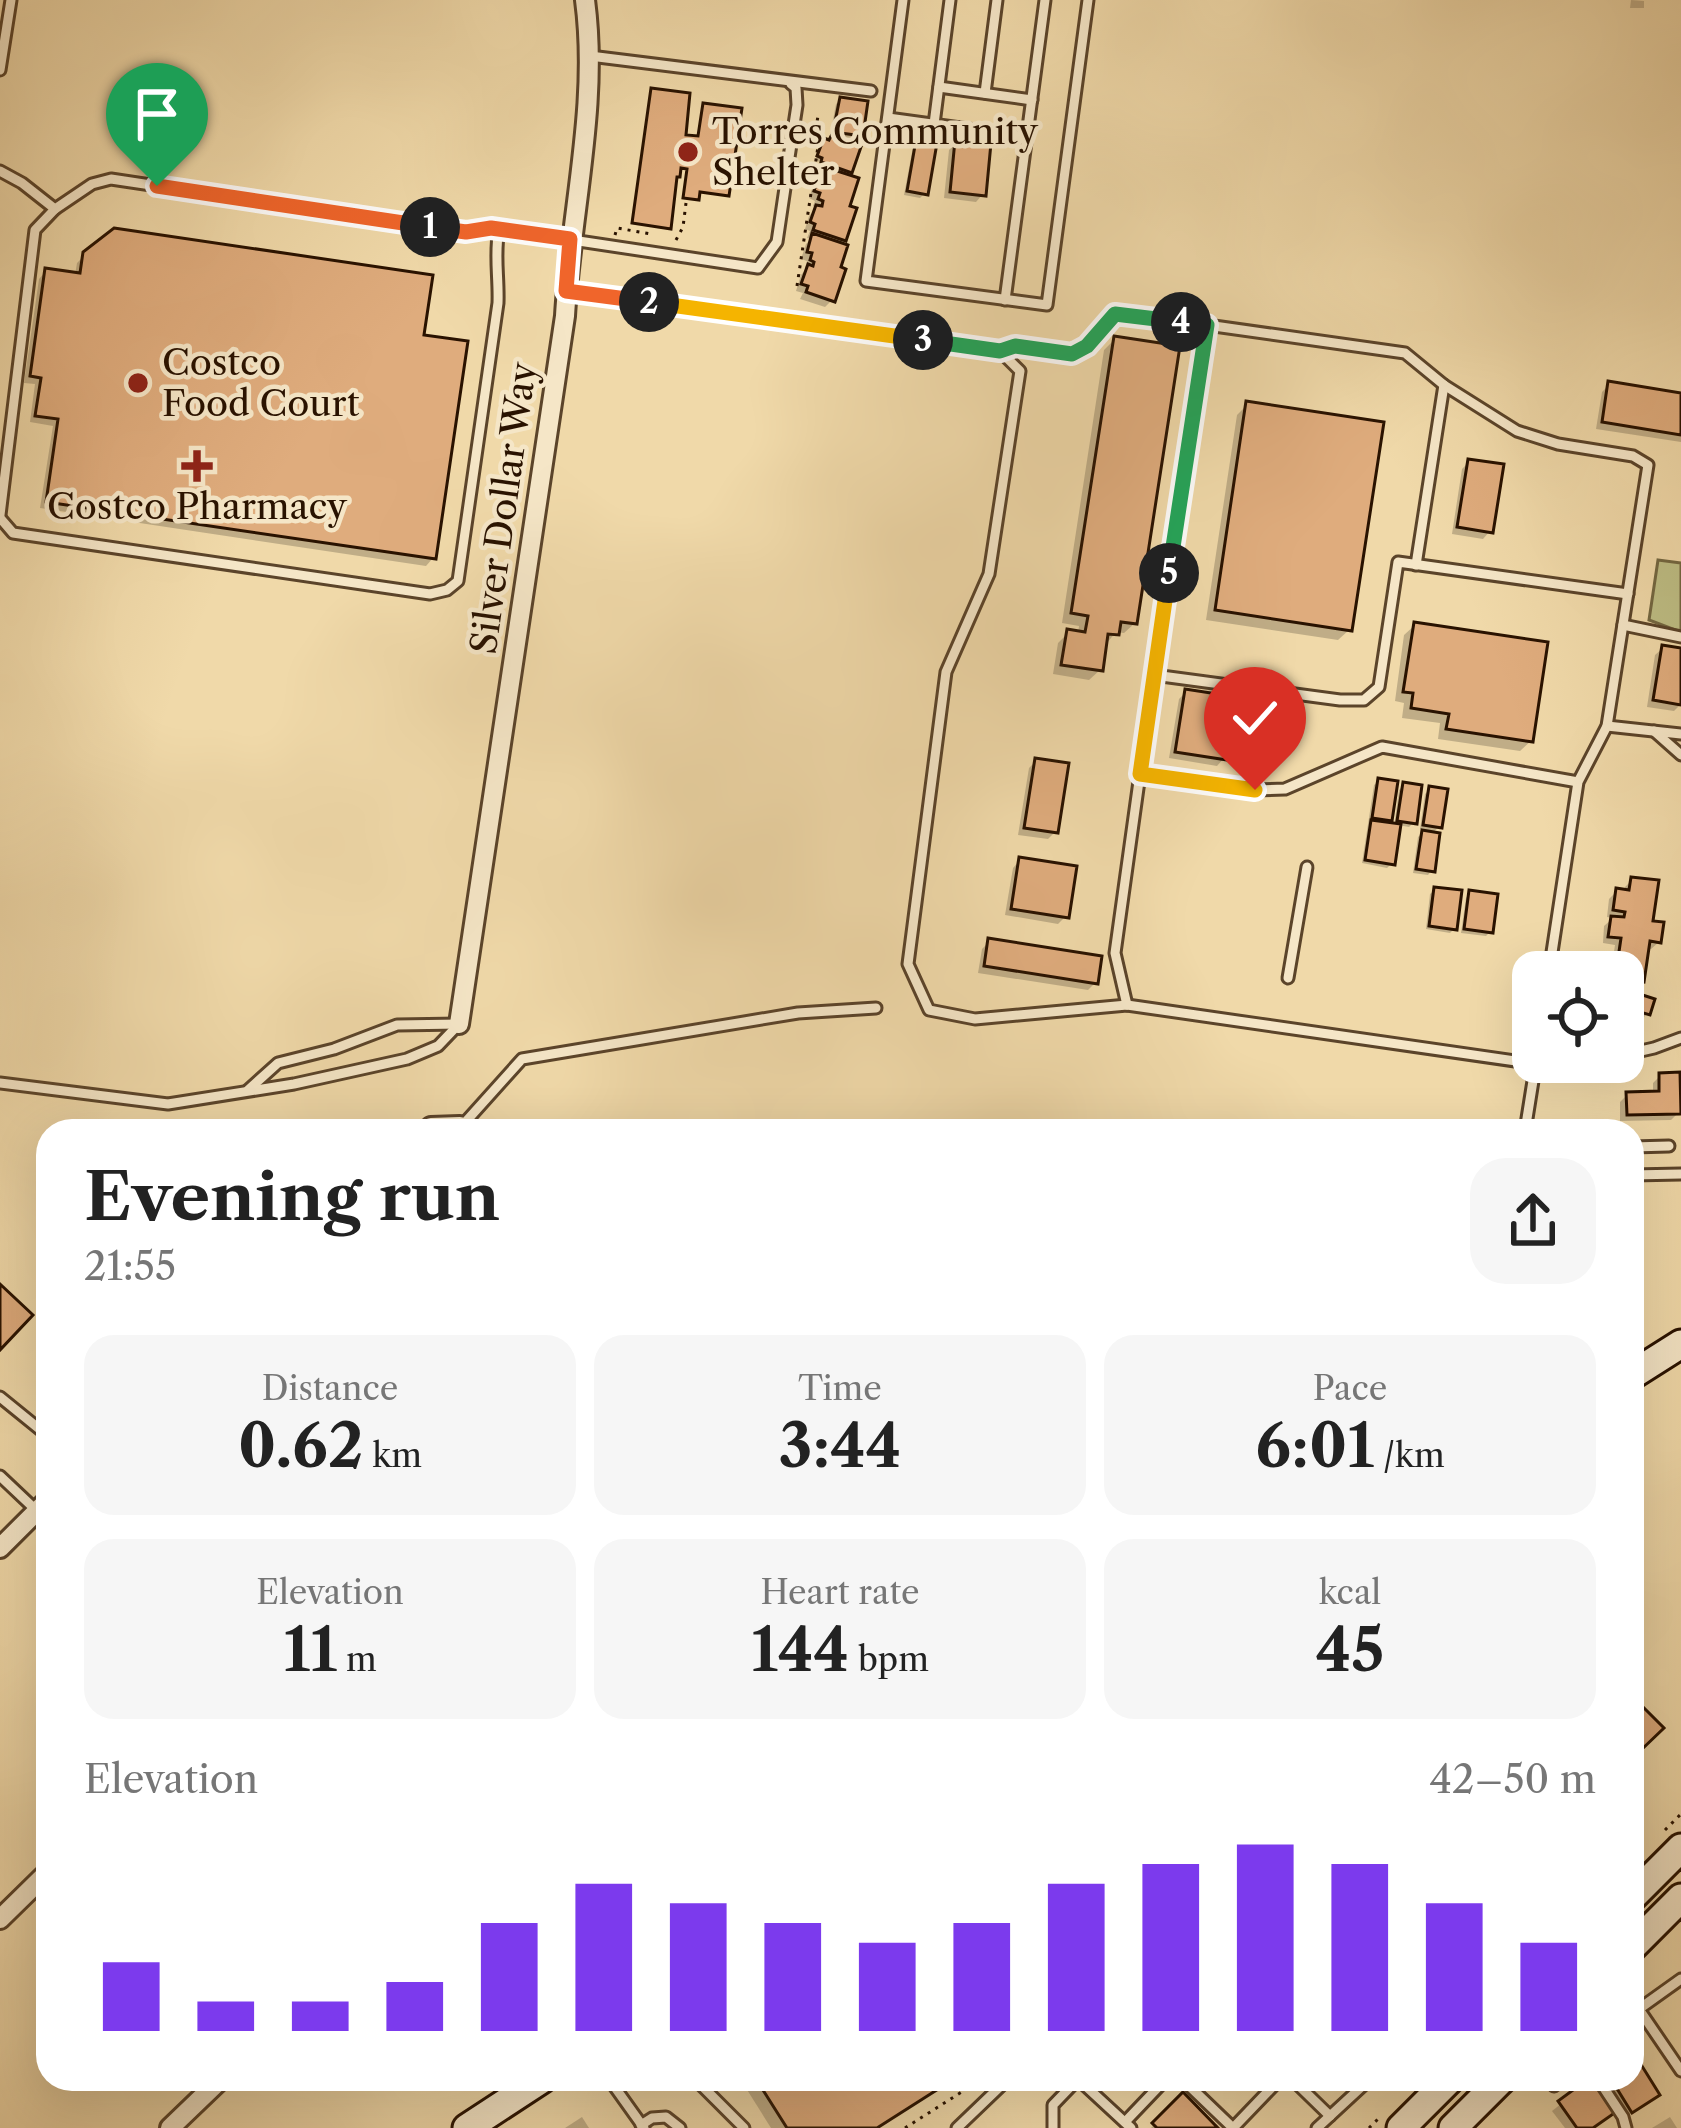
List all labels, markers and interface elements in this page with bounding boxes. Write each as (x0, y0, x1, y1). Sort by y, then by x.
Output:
pin (106, 63, 208, 186)
icon: arrive (124, 81, 190, 147)
place label: Torres Community Shelter (712, 109, 1039, 194)
marker: Torres Community Shelter (675, 139, 701, 165)
pin: 1 (400, 197, 460, 257)
text: 1 (423, 206, 437, 247)
pin: 2 (619, 272, 679, 332)
text: 2 (639, 281, 659, 322)
pin: 4 (1151, 292, 1211, 352)
text: 4 (1171, 301, 1191, 342)
pin: 3 (893, 310, 953, 370)
text: 3 (914, 319, 932, 360)
place label: Costco Food Court (162, 340, 360, 425)
street label: Silver Dollar Way (461, 358, 545, 657)
marker: Costco Food Court (125, 370, 151, 396)
marker: Costco Pharmacy (184, 453, 210, 479)
place label: Costco Pharmacy (47, 484, 348, 528)
pin: 5 (1139, 543, 1199, 603)
text: 5 (1160, 552, 1178, 593)
pin (1204, 667, 1306, 790)
icon: check (1222, 685, 1288, 751)
map controls (1512, 951, 1644, 1083)
button: locate (1512, 951, 1644, 1083)
text: Evening run (84, 1156, 500, 1237)
button: share (1470, 1158, 1596, 1284)
text: 21:55 (84, 1242, 176, 1290)
text: Distance (262, 1368, 398, 1409)
text: Time (798, 1368, 882, 1409)
text: Pace (1313, 1368, 1387, 1409)
text: 0.62 (238, 1409, 363, 1483)
text: 3:44 (779, 1409, 901, 1483)
text: 6:01 (1255, 1409, 1374, 1483)
text: km (363, 1435, 422, 1476)
text: /km (1374, 1435, 1445, 1476)
text: Elevation (256, 1572, 404, 1613)
text: Heart rate (760, 1572, 920, 1613)
text: kcal (1319, 1572, 1381, 1613)
text: 11 (283, 1613, 337, 1687)
text: 144 (751, 1613, 849, 1687)
text: 45 (1316, 1613, 1384, 1687)
text: m (337, 1639, 377, 1680)
text: bpm (849, 1639, 929, 1680)
text: Elevation (84, 1755, 258, 1803)
text: 42–50 m (1429, 1755, 1596, 1803)

